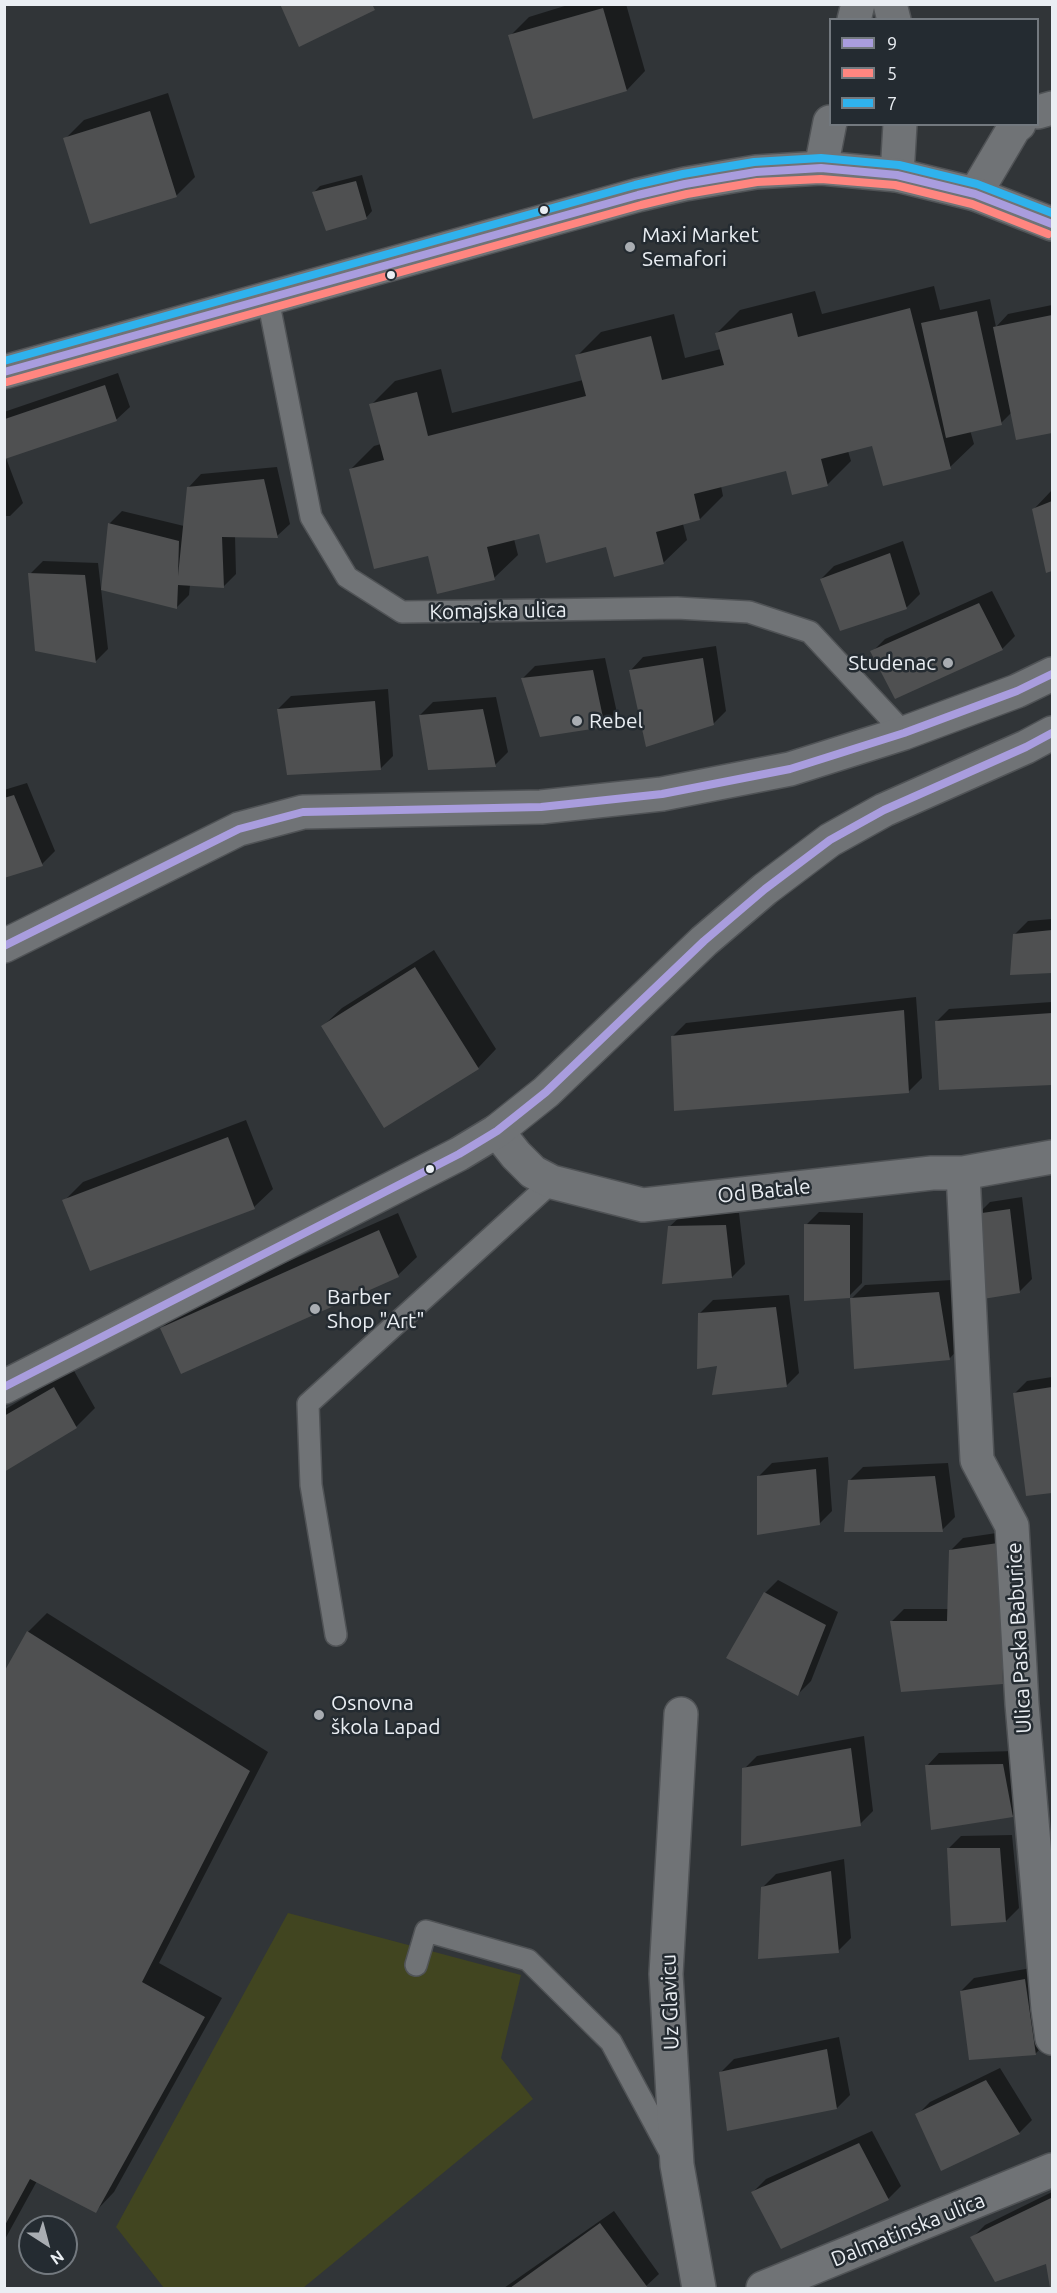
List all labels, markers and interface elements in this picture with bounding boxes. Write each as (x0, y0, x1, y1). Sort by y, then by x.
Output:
legend (829, 18, 1039, 126)
text: 9 (887, 33, 897, 53)
text: 5 (887, 63, 897, 83)
text: 7 (887, 93, 897, 113)
unlabelled marker (538, 204, 550, 216)
place label: Maxi Market Semafori (642, 222, 759, 272)
marker: Maxi Market Semafori (623, 240, 637, 254)
unlabelled marker (385, 269, 397, 281)
street label: Komajska ulica (429, 597, 567, 625)
place label: Studenac (848, 650, 936, 676)
marker: Studenac (941, 656, 955, 670)
place label: Rebel (589, 708, 643, 734)
marker: Rebel (570, 714, 584, 728)
unlabelled marker (424, 1163, 436, 1175)
street label: Od Batale (716, 1174, 812, 1208)
place label: Barber Shop "Art" (327, 1284, 425, 1334)
marker: Barber Shop "Art" (308, 1302, 322, 1316)
street label: Ulica Paska Baburice (1001, 1542, 1037, 1734)
place label: Osnovna škola Lapad (331, 1690, 441, 1740)
marker: Osnovna škola Lapad (312, 1708, 326, 1722)
street label: Uz Glavicu (656, 1954, 684, 2050)
street label: Dalmatinska ulica (827, 2188, 989, 2272)
north arrow (18, 2215, 78, 2275)
text: N (47, 2247, 68, 2269)

